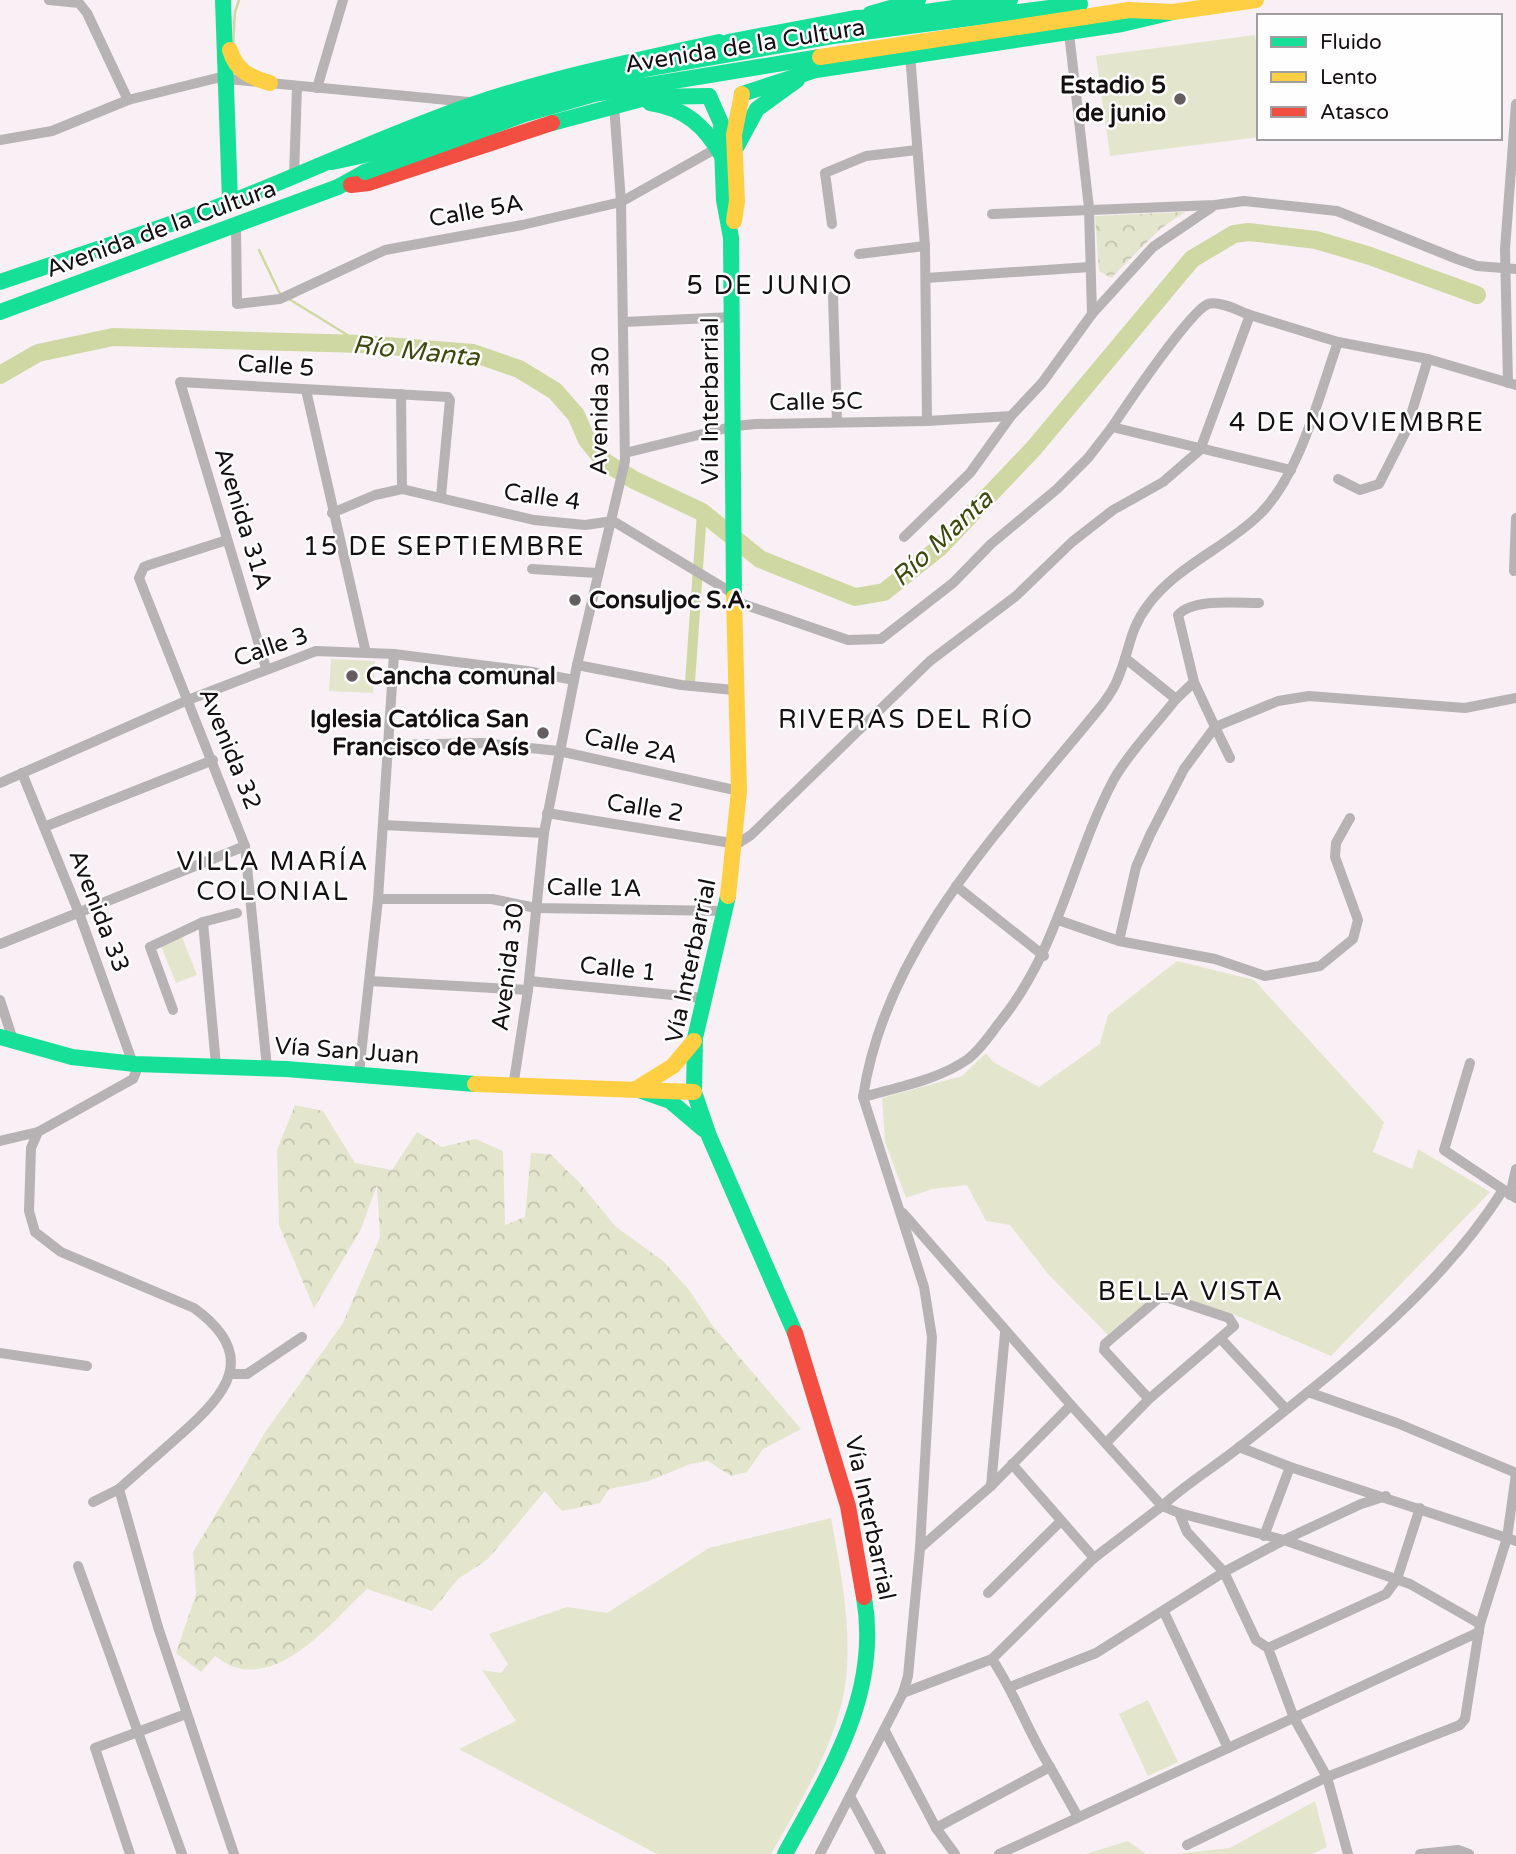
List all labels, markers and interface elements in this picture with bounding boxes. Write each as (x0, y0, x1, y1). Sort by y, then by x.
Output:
street label: Avenida de la Cultura (623, 13, 867, 79)
legend (1257, 14, 1502, 140)
text: Fluido (1320, 30, 1382, 55)
text: Lento (1320, 65, 1377, 90)
place label: Estadio 5 de junio (1060, 71, 1166, 128)
marker: Estadio 5 de junio (1172, 91, 1188, 107)
text: Atasco (1320, 100, 1389, 125)
street label: Avenida de la Cultura (42, 174, 280, 284)
street label: Calle 5A (427, 188, 525, 234)
district label: 5 DE JUNIO (686, 270, 854, 301)
street label: Vía Interbarrial (696, 317, 725, 485)
water label: Río Manta (351, 329, 482, 373)
street label: Avenida 30 (584, 346, 616, 476)
street label: Calle 5 (237, 349, 315, 383)
street label: Calle 5C (769, 387, 863, 417)
district label: 4 DE NOVIEMBRE (1229, 407, 1485, 438)
street label: Avenida 31A (208, 445, 278, 593)
street label: Calle 4 (502, 477, 582, 517)
water label: Río Manta (885, 482, 1000, 593)
district label: 15 DE SEPTIEMBRE (303, 531, 585, 562)
place label: Consuljoc S.A. (589, 586, 752, 615)
marker: Consuljoc S.A. (567, 592, 583, 608)
street label: Calle 3 (230, 621, 312, 673)
place label: Cancha comunal (366, 662, 556, 691)
marker: Cancha comunal (344, 668, 360, 684)
street label: Avenida 32 (192, 684, 268, 814)
district label: RIVERAS DEL RÍO (778, 704, 1034, 735)
place label: Iglesia Católica San Francisco de Asís (310, 705, 529, 762)
street label: Calle 2A (582, 722, 680, 770)
marker: Iglesia Católica San Francisco de Asís (535, 725, 551, 741)
street label: Calle 2 (605, 788, 685, 828)
street label: Avenida 33 (62, 846, 136, 976)
district label: VILLA MARÍA COLONIAL (177, 846, 369, 907)
street label: Calle 1A (546, 873, 642, 903)
street label: Vía Interbarrial (659, 876, 723, 1046)
street label: Avenida 30 (486, 901, 530, 1033)
street label: Calle 1 (578, 951, 658, 987)
street label: Vía San Juan (274, 1031, 420, 1071)
district label: BELLA VISTA (1098, 1276, 1284, 1307)
street label: Vía Interbarrial (838, 1433, 902, 1603)

